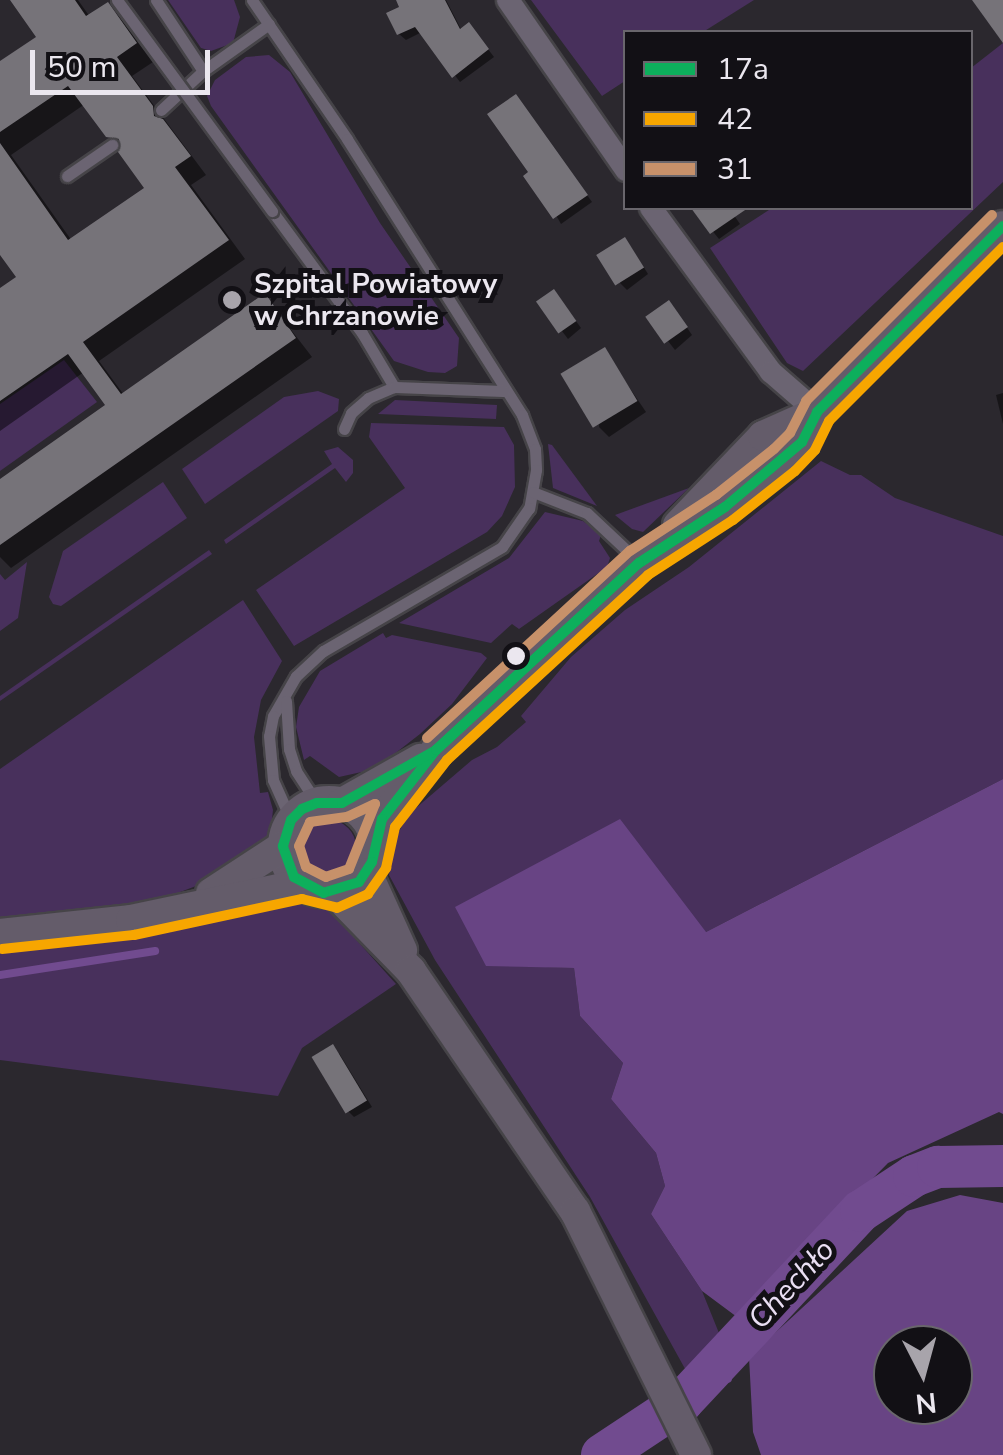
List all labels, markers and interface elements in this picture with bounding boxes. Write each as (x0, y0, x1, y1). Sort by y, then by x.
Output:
scale bar (35, 30, 215, 92)
legend (623, 30, 973, 210)
text: 50 m (47, 47, 116, 88)
text: 17a (717, 49, 769, 90)
text: 42 (717, 99, 753, 140)
text: 31 (717, 149, 753, 190)
place label: Szpital Powiatowy w Chrzanowie (254, 267, 497, 333)
marker: Szpital Powiatowy w Chrzanowie (219, 287, 245, 313)
unlabelled marker (506, 646, 526, 666)
water label: Chechło (741, 1233, 843, 1337)
north arrow (873, 1325, 973, 1425)
text: N (914, 1383, 938, 1423)

